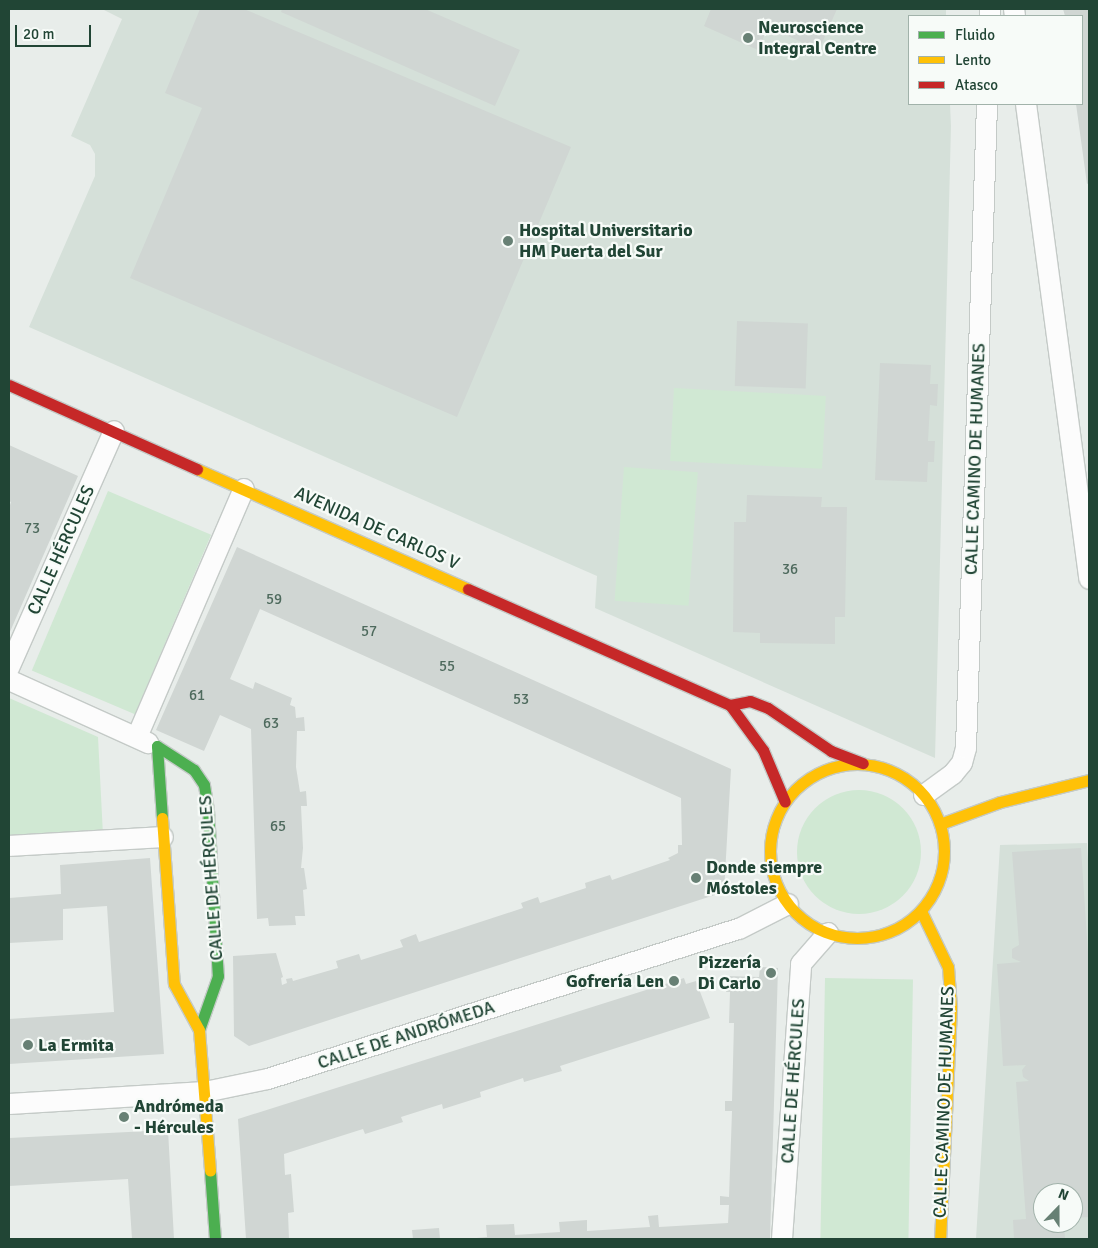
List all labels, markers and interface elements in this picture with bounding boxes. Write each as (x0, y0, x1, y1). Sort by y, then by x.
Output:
scale bar (18, 15, 94, 47)
legend (908, 15, 1083, 105)
place label: Neuroscience Integral Centre (758, 17, 877, 59)
text: 20 m (23, 25, 54, 43)
text: Fluido (955, 26, 995, 44)
marker: Neuroscience Integral Centre (742, 32, 754, 44)
text: Lento (955, 51, 991, 69)
text: Atasco (955, 76, 998, 94)
place label: Hospital Universitario HM Puerta del Sur (519, 220, 693, 262)
marker: Hospital Universitario HM Puerta del Sur (501, 234, 515, 248)
street label: CALLE CAMINO DE HUMANES (960, 343, 990, 575)
street label: CALLE HÉRCULES (23, 482, 99, 618)
street label: AVENIDA DE CARLOS V (291, 482, 463, 574)
house number: 73 (24, 520, 40, 538)
house number: 36 (782, 561, 798, 579)
house number: 59 (266, 591, 282, 609)
house number: 57 (361, 623, 377, 641)
house number: 55 (439, 658, 455, 676)
house number: 61 (189, 687, 205, 705)
house number: 53 (513, 691, 529, 709)
house number: 63 (263, 715, 279, 733)
street label: CALLE DE HÉRCULES (194, 795, 228, 961)
house number: 65 (270, 818, 286, 836)
place label: Donde siempre Móstoles (706, 857, 822, 900)
marker: Donde siempre Móstoles (690, 872, 702, 884)
place label: Pizzería Di Carlo (697, 952, 761, 994)
marker: Pizzería Di Carlo (765, 967, 777, 979)
place label: Gofrería Len (566, 970, 664, 992)
marker: Gofrería Len (668, 975, 680, 987)
street label: CALLE CAMINO DE HUMANES (929, 986, 959, 1218)
street label: CALLE DE ANDRÓMEDA (315, 996, 497, 1074)
street label: CALLE DE HÉRCULES (776, 998, 810, 1164)
place label: La Ermita (38, 1034, 114, 1056)
marker: La Ermita (22, 1039, 34, 1051)
place label: Andrómeda - Hércules (134, 1096, 224, 1138)
marker: Andrómeda - Hércules (118, 1111, 130, 1123)
north arrow (1033, 1183, 1083, 1233)
text: N (1056, 1185, 1071, 1204)

